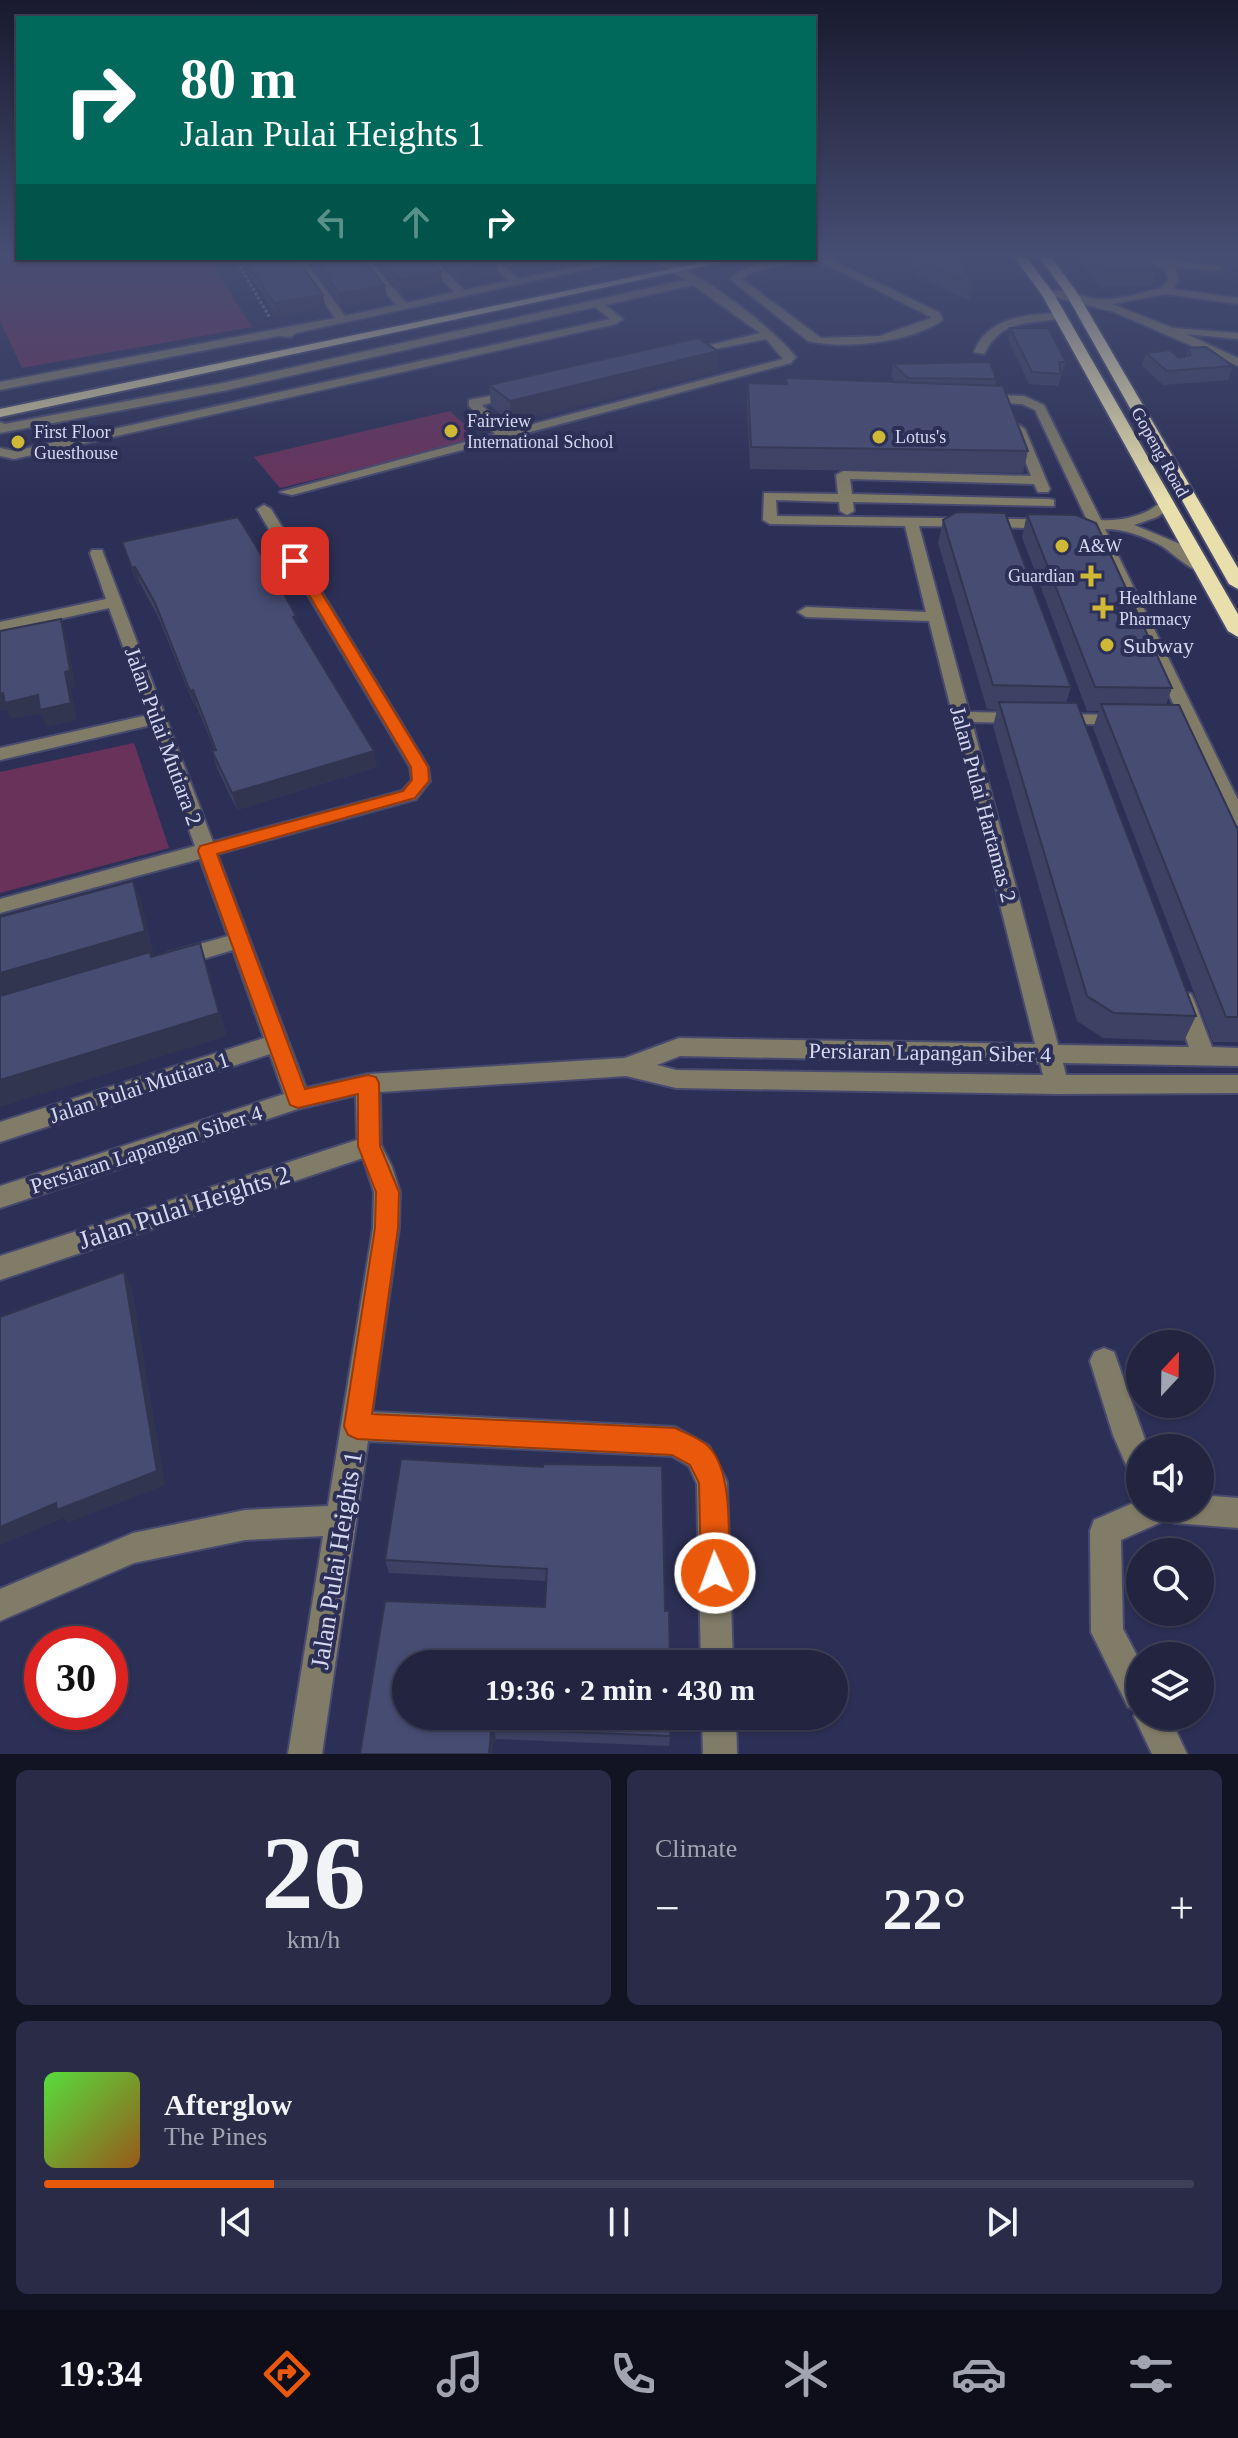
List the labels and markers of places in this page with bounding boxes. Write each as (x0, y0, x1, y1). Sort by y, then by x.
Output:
place label: Fairview International School (467, 411, 613, 452)
place label: First Floor Guesthouse (34, 422, 118, 463)
marker: Fairview International School (442, 422, 460, 440)
place label: Lotus's (895, 427, 946, 447)
marker: Lotus's (870, 428, 888, 446)
marker: First Floor Guesthouse (9, 433, 27, 451)
pin (261, 527, 329, 595)
place label: A&W (1078, 536, 1122, 556)
marker: A&W (1053, 537, 1071, 555)
place label: Guardian (1008, 566, 1075, 586)
marker: Guardian (1082, 567, 1100, 585)
place label: Healthlane Pharmacy (1119, 588, 1197, 629)
marker: Healthlane Pharmacy (1094, 599, 1112, 617)
place label: Subway (1123, 633, 1194, 658)
marker: Subway (1098, 636, 1116, 654)

